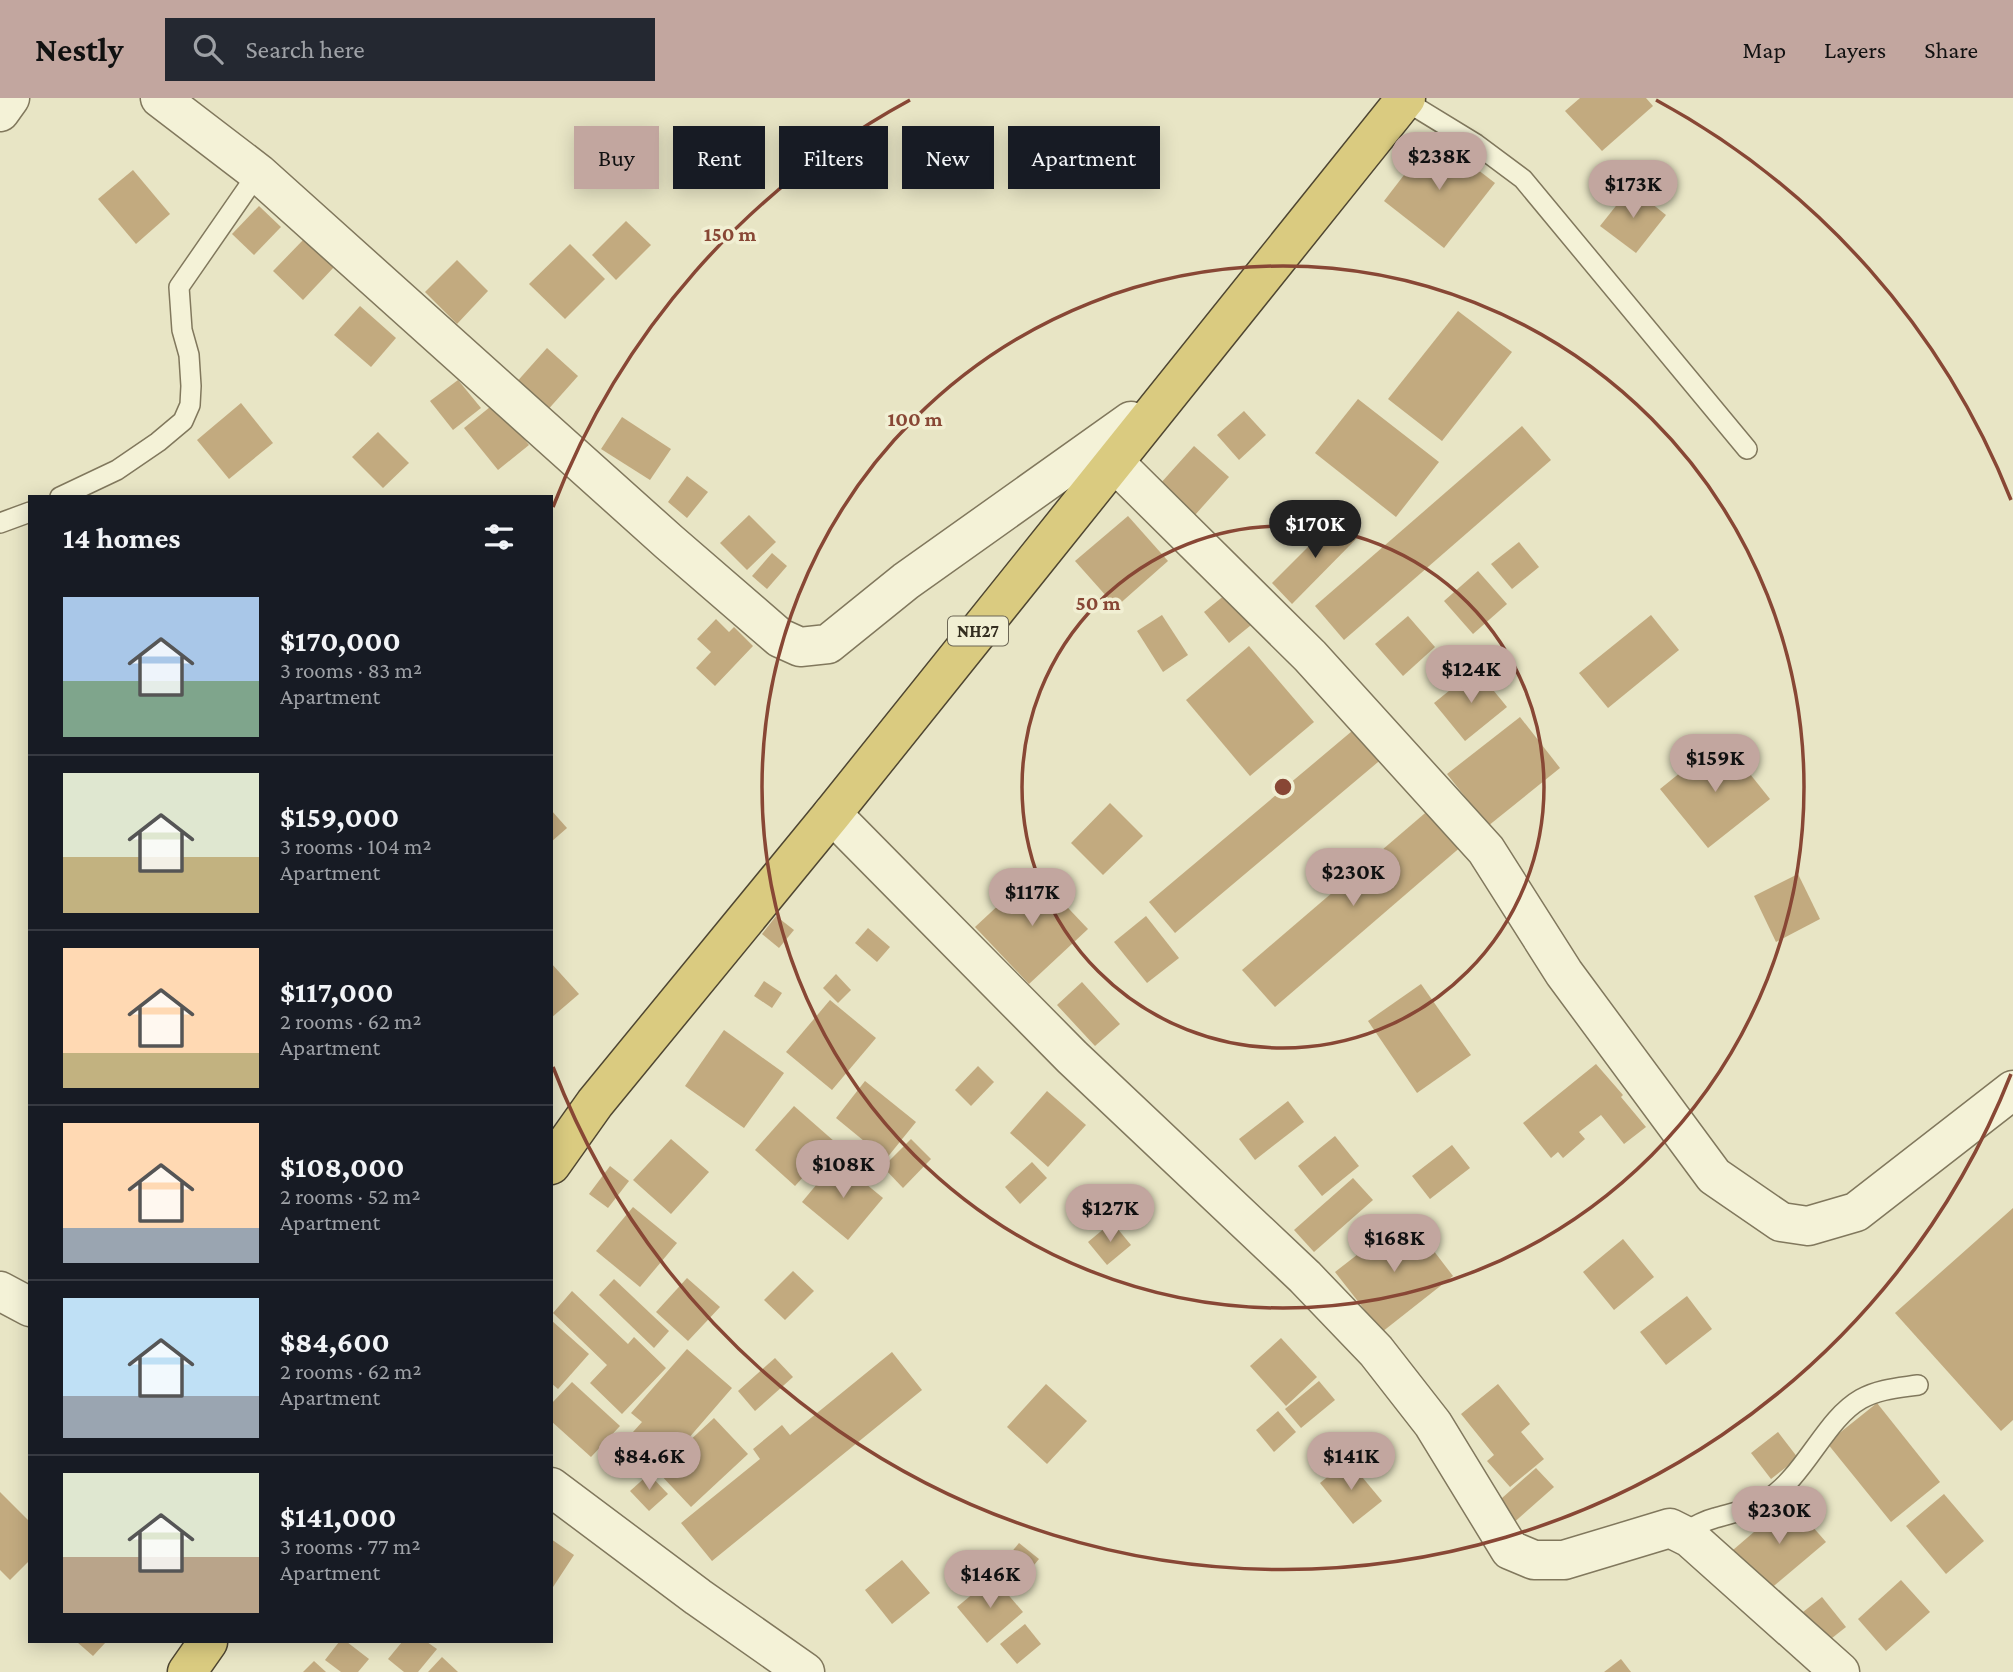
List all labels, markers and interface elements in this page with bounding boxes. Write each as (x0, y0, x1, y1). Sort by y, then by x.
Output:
search box (165, 18, 655, 81)
icon: search (189, 30, 227, 68)
text: Nestly (35, 31, 123, 68)
text: Search here (245, 35, 365, 64)
text: Map (1742, 36, 1786, 63)
text: Layers (1824, 36, 1886, 63)
text: Share (1924, 36, 1978, 63)
chip: Buy (574, 126, 659, 189)
chip: Rent (673, 126, 765, 189)
chip: Filters (779, 126, 888, 189)
chip: New (902, 126, 994, 189)
chip: Apartment (1008, 126, 1160, 189)
pin: $238K (1390, 132, 1488, 192)
text: $238K (1408, 142, 1470, 168)
pin: $173K (1584, 160, 1682, 220)
text: $173K (1605, 170, 1661, 196)
text: 150 m (704, 222, 757, 246)
text: 100 m (887, 407, 943, 431)
pin: $170K (1266, 500, 1364, 560)
text: $170K (1285, 510, 1345, 536)
icon: filters (480, 518, 518, 556)
text: 14 homes (63, 521, 181, 554)
text: 50 m (1076, 591, 1121, 615)
road number: NH27 (948, 616, 1008, 646)
text: $170,000 (280, 624, 401, 657)
icon: home (119, 625, 203, 709)
pin: $124K (1422, 646, 1520, 705)
text: $124K (1442, 655, 1500, 681)
text: 3 rooms · 83 m² (280, 657, 422, 683)
text: Apartment (280, 683, 380, 709)
pin: $159K (1666, 734, 1764, 794)
text: $159K (1686, 744, 1744, 770)
centre of rings (1271, 775, 1295, 799)
text: $159,000 (280, 800, 399, 833)
icon: home (119, 801, 203, 885)
text: 3 rooms · 104 m² (280, 833, 432, 859)
pin: $230K (1304, 848, 1402, 908)
text: $230K (1321, 858, 1385, 884)
text: Apartment (280, 859, 380, 885)
pin: $117K (983, 868, 1081, 928)
text: $117K (1005, 878, 1059, 904)
text: $117,000 (280, 975, 393, 1008)
icon: home (119, 976, 203, 1060)
text: 2 rooms · 62 m² (280, 1008, 421, 1034)
text: Apartment (280, 1034, 380, 1060)
pin: $108K (794, 1140, 892, 1200)
text: $108,000 (280, 1150, 405, 1183)
text: $108K (812, 1150, 874, 1176)
icon: home (119, 1151, 203, 1235)
text: 2 rooms · 52 m² (280, 1183, 420, 1209)
pin: $127K (1061, 1184, 1159, 1244)
text: $127K (1081, 1194, 1139, 1220)
text: Apartment (280, 1209, 380, 1235)
pin: $168K (1345, 1214, 1443, 1274)
text: $168K (1364, 1224, 1424, 1250)
text: $84,600 (280, 1325, 390, 1358)
icon: home (119, 1326, 203, 1410)
text: 2 rooms · 62 m² (280, 1358, 421, 1384)
text: Apartment (280, 1384, 380, 1410)
pin: $84.6K (592, 1432, 706, 1492)
pin: $141K (1302, 1432, 1400, 1492)
text: $84.6K (614, 1442, 684, 1468)
text: $141K (1323, 1442, 1379, 1468)
pin: $230K (1730, 1486, 1828, 1546)
text: $230K (1747, 1496, 1811, 1522)
text: $141,000 (280, 1500, 396, 1533)
icon: home (119, 1501, 203, 1585)
text: 3 rooms · 77 m² (280, 1533, 420, 1559)
pin: $146K (941, 1550, 1039, 1610)
text: Apartment (280, 1559, 380, 1585)
text: $146K (960, 1560, 1020, 1586)

